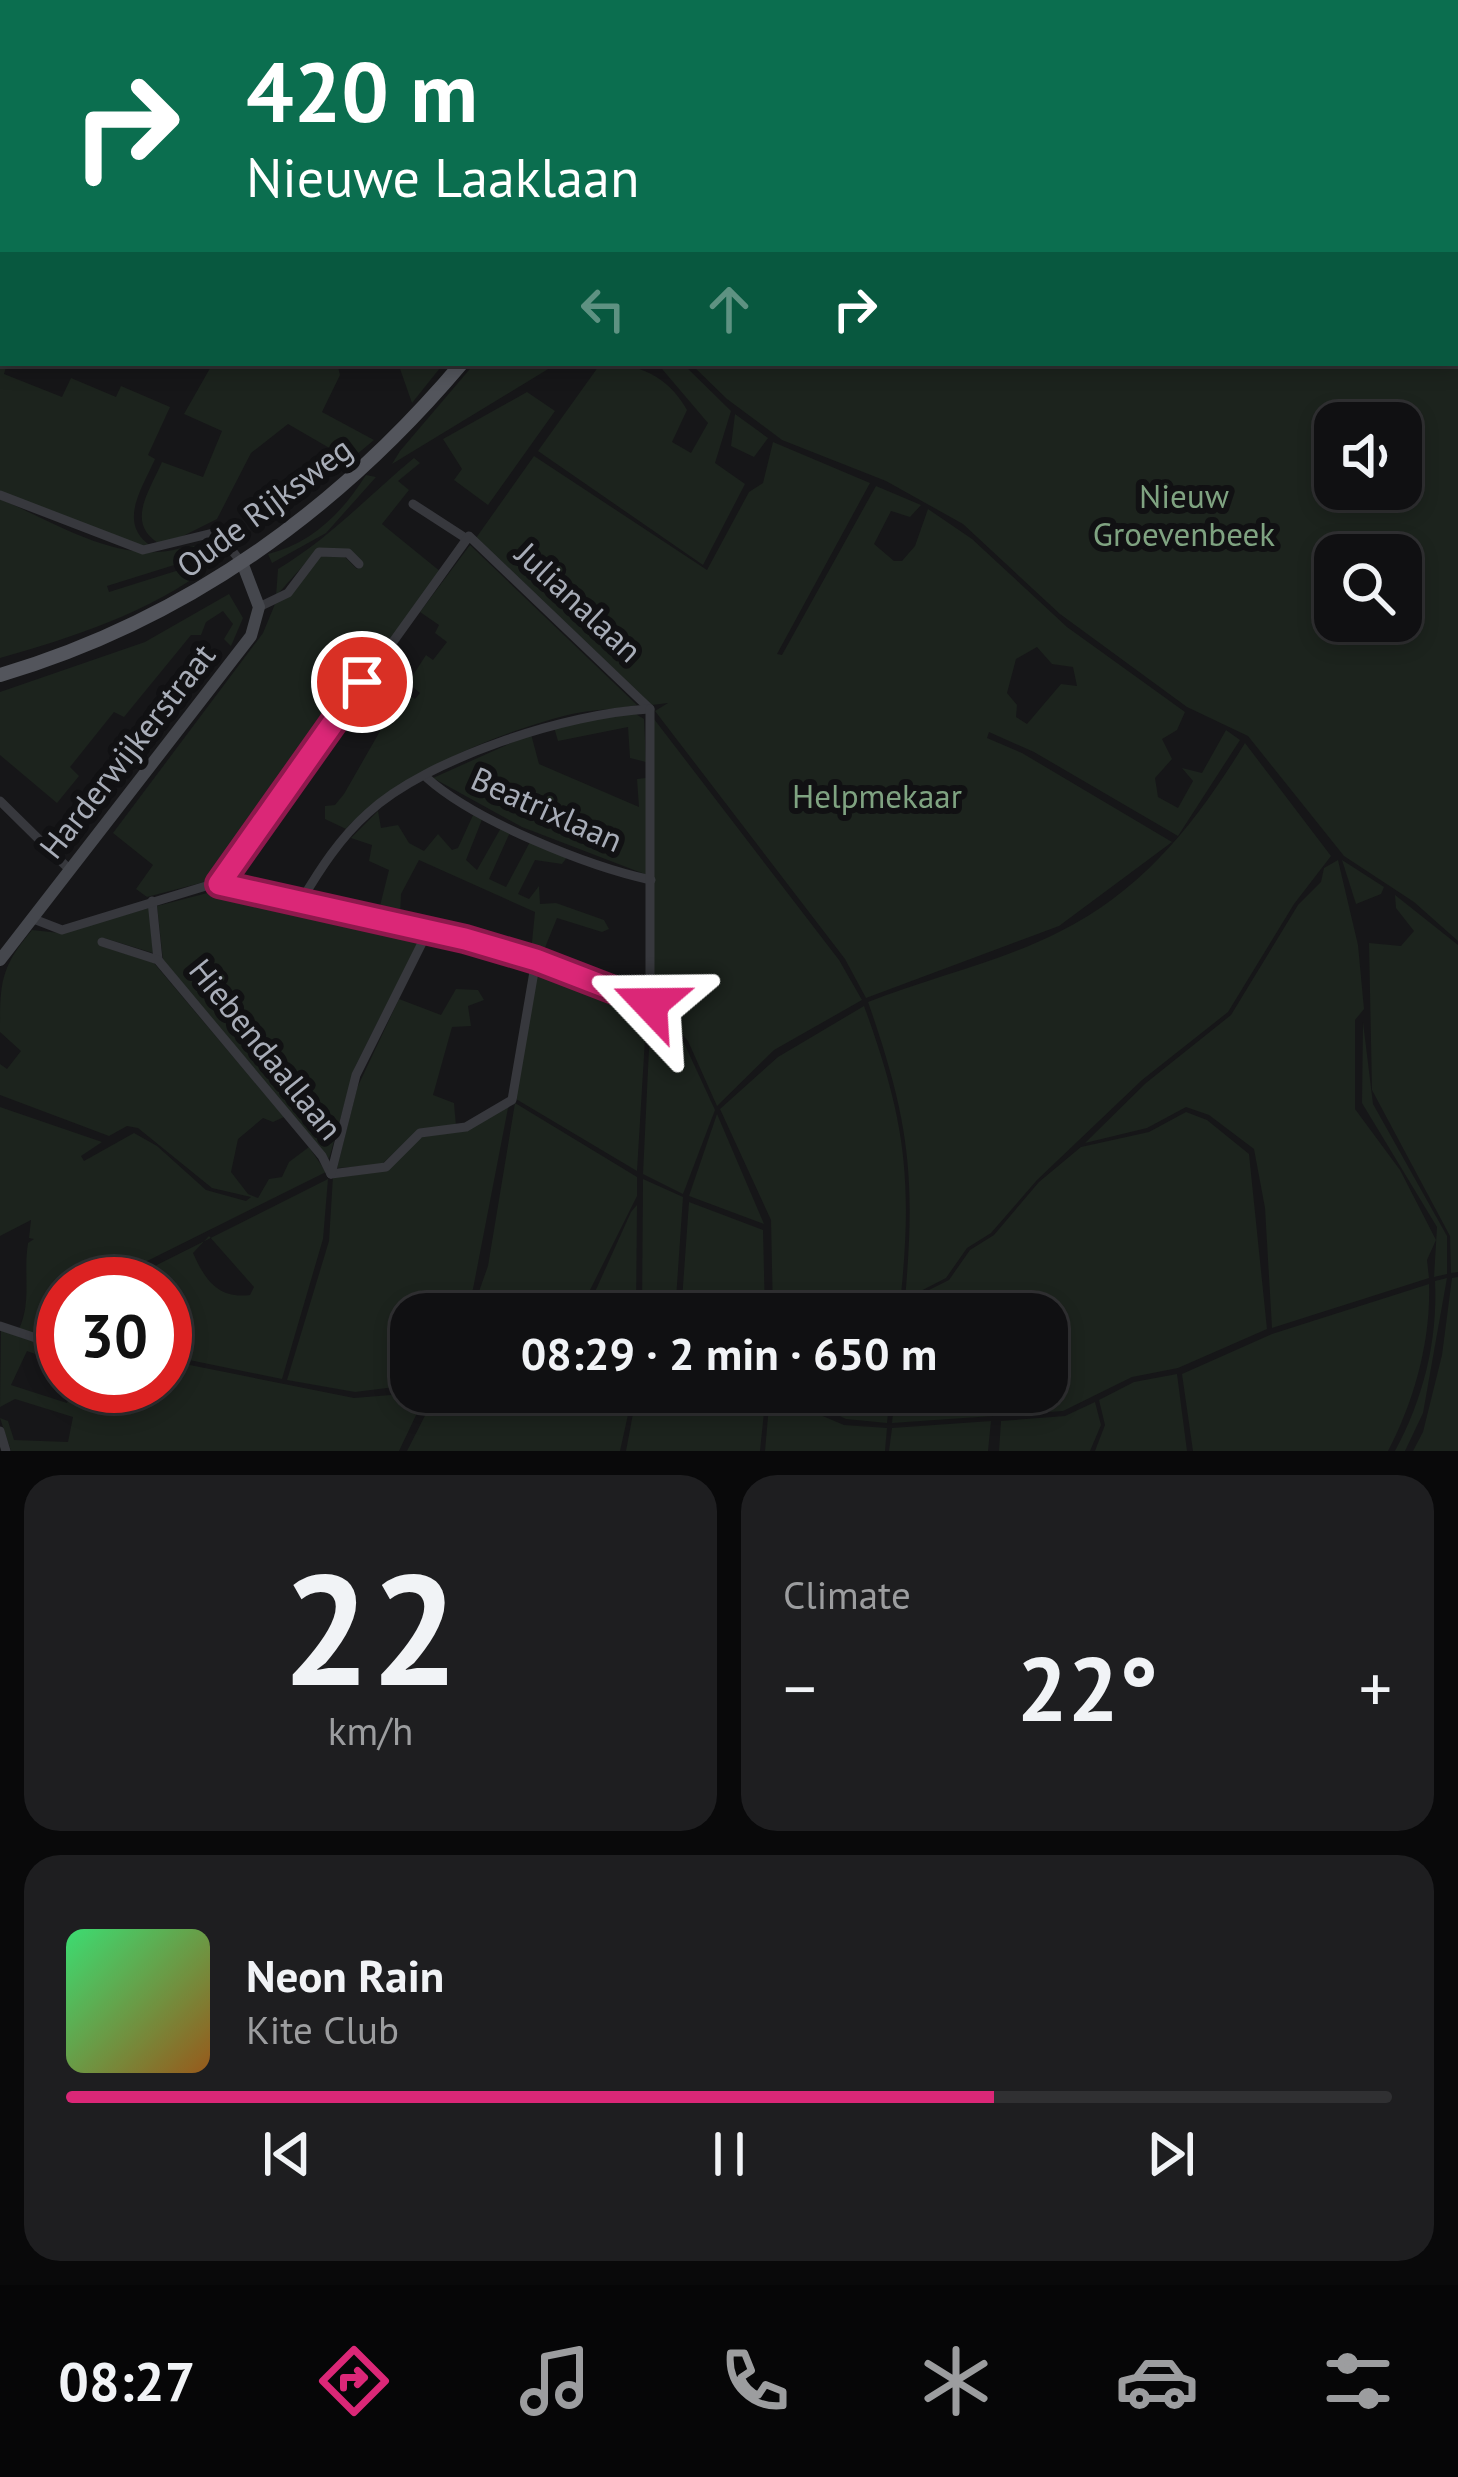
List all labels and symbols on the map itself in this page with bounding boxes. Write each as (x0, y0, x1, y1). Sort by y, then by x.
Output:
street label: Oude Rijksweg (167, 427, 360, 587)
park label: Nieuw Groevenbeek (1093, 474, 1275, 555)
street label: Julianalaan (506, 531, 651, 671)
pin (311, 631, 413, 733)
street label: Harderwijkerstraat (29, 635, 224, 867)
street label: Beatrixlaan (465, 756, 630, 861)
park label: Helpmekaar (792, 774, 962, 817)
position arrow (587, 941, 713, 1067)
street label: Hiebendaallaan (180, 949, 353, 1148)
speed limit sign: 30 (36, 1257, 192, 1413)

